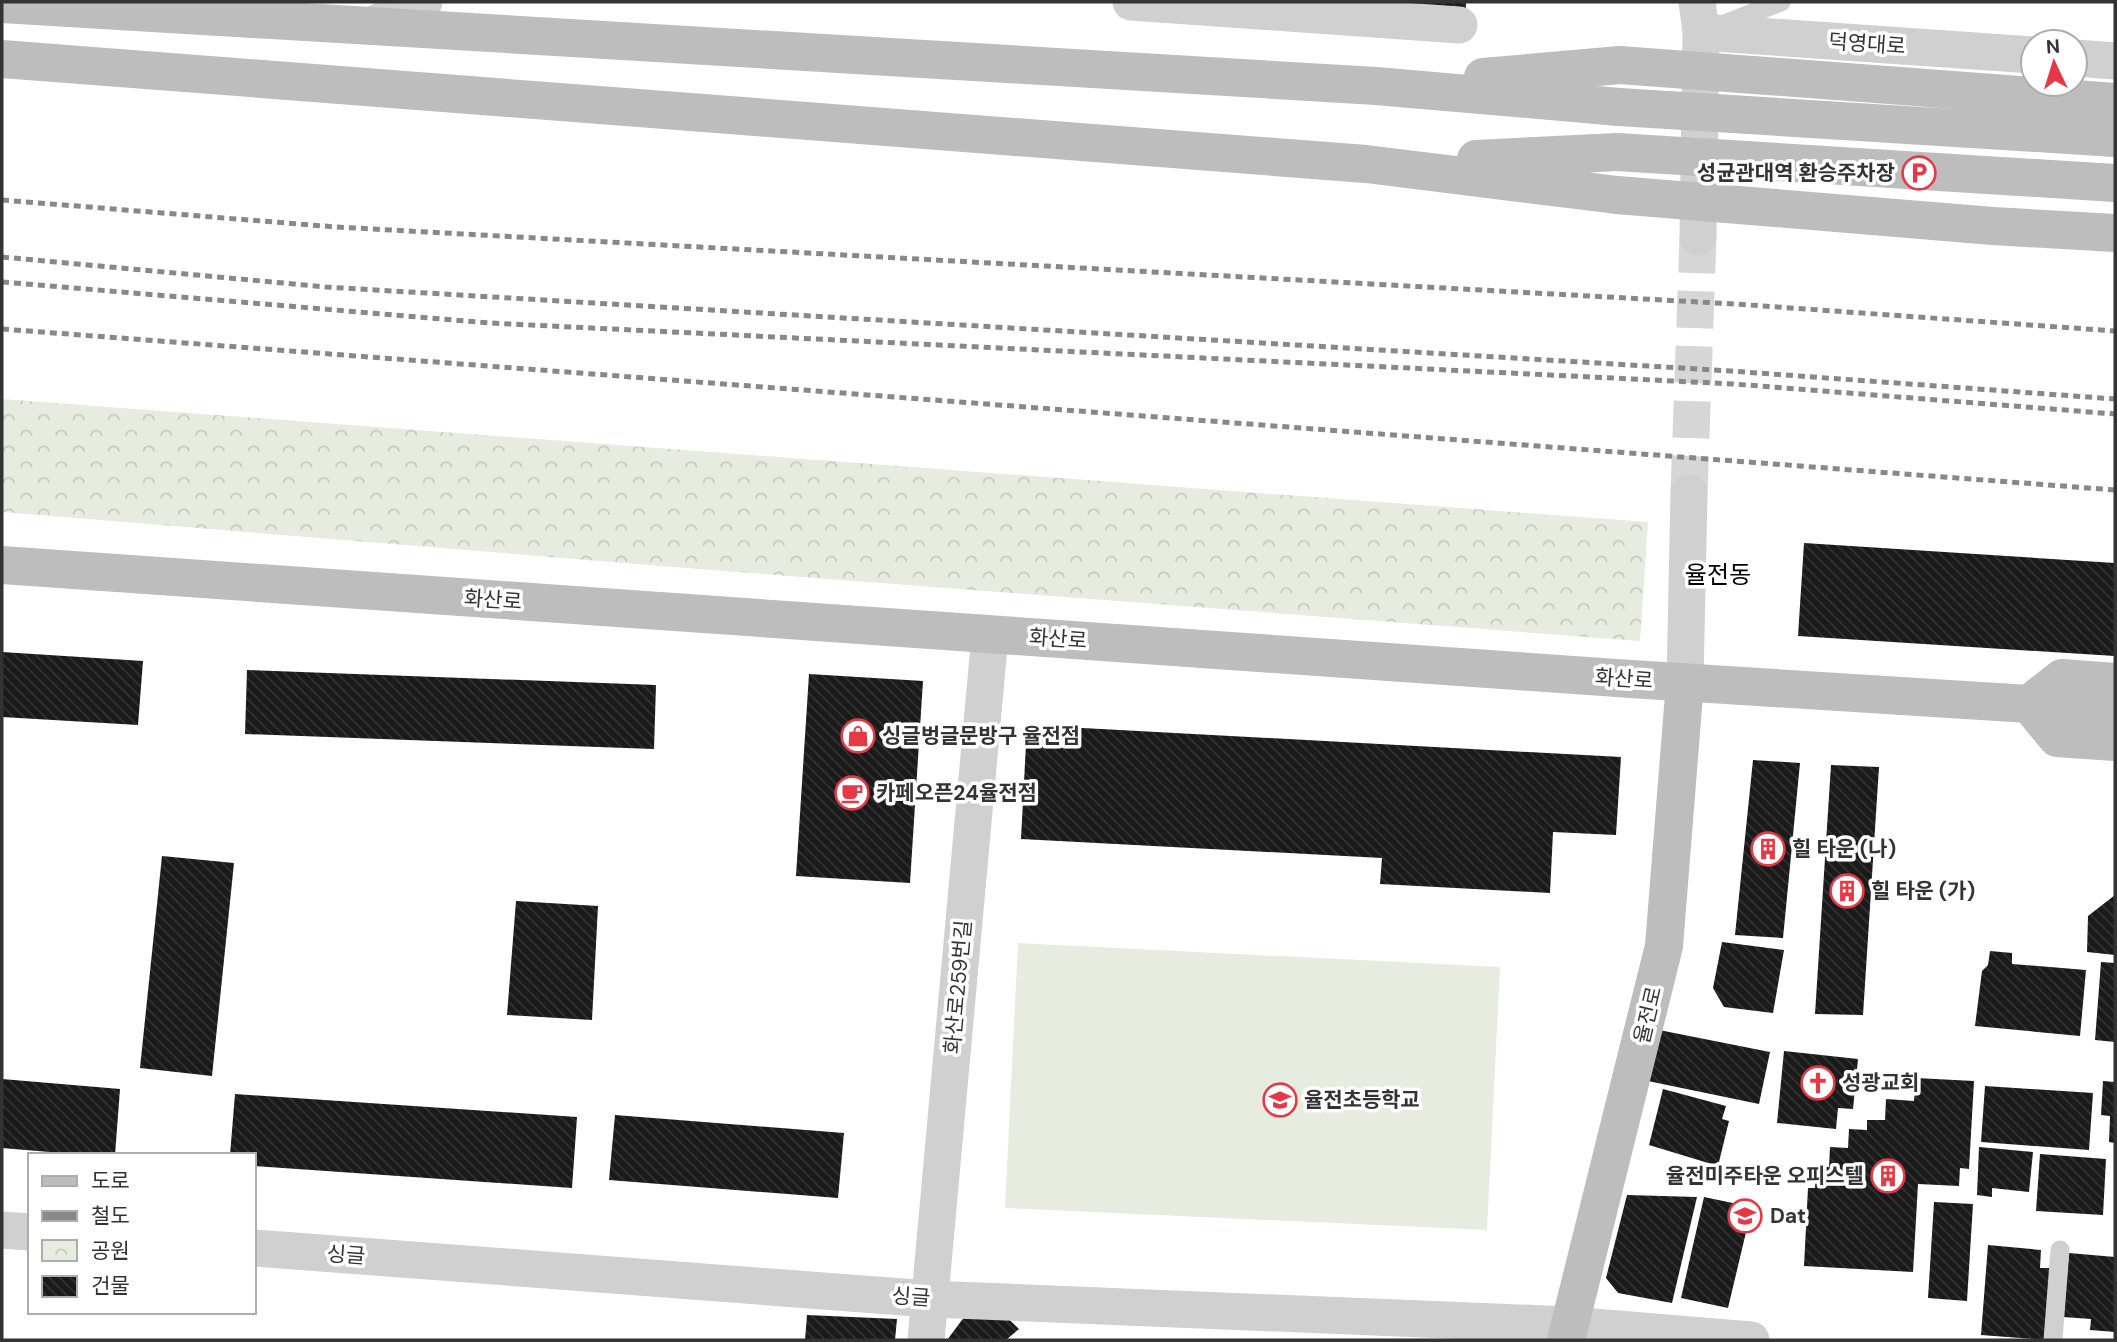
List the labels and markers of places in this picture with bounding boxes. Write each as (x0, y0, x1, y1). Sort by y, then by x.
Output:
parking icon: 성균관대역 환승주차장 (1900, 154, 1938, 192)
place label: 성균관대역 환승주차장 (1697, 159, 1895, 187)
shop icon: 싱글벙글문방구 율전점 (839, 717, 877, 755)
place label: 싱글벙글문방구 율전점 (882, 722, 1080, 750)
cafe icon: 카페오픈24율전점 (833, 774, 871, 812)
place label: 카페오픈24율전점 (876, 779, 1037, 807)
building icon: 힐 타운 (나) (1749, 830, 1787, 868)
place label: 힐 타운 (나) (1792, 835, 1896, 863)
building icon: 힐 타운 (가) (1828, 872, 1866, 910)
place label: 힐 타운 (가) (1871, 877, 1975, 905)
church icon: 성광교회 (1799, 1064, 1837, 1102)
place label: 성광교회 (1842, 1069, 1919, 1097)
school or university icon: 율전초등학교 (1261, 1081, 1299, 1119)
place label: 율전초등학교 (1304, 1086, 1420, 1114)
building icon: 율전미주타운 오피스텔 (1869, 1157, 1907, 1195)
place label: 율전미주타운 오피스텔 (1666, 1162, 1864, 1190)
school or university icon: Dat (1726, 1197, 1764, 1235)
place label: Dat (1770, 1202, 1806, 1230)

